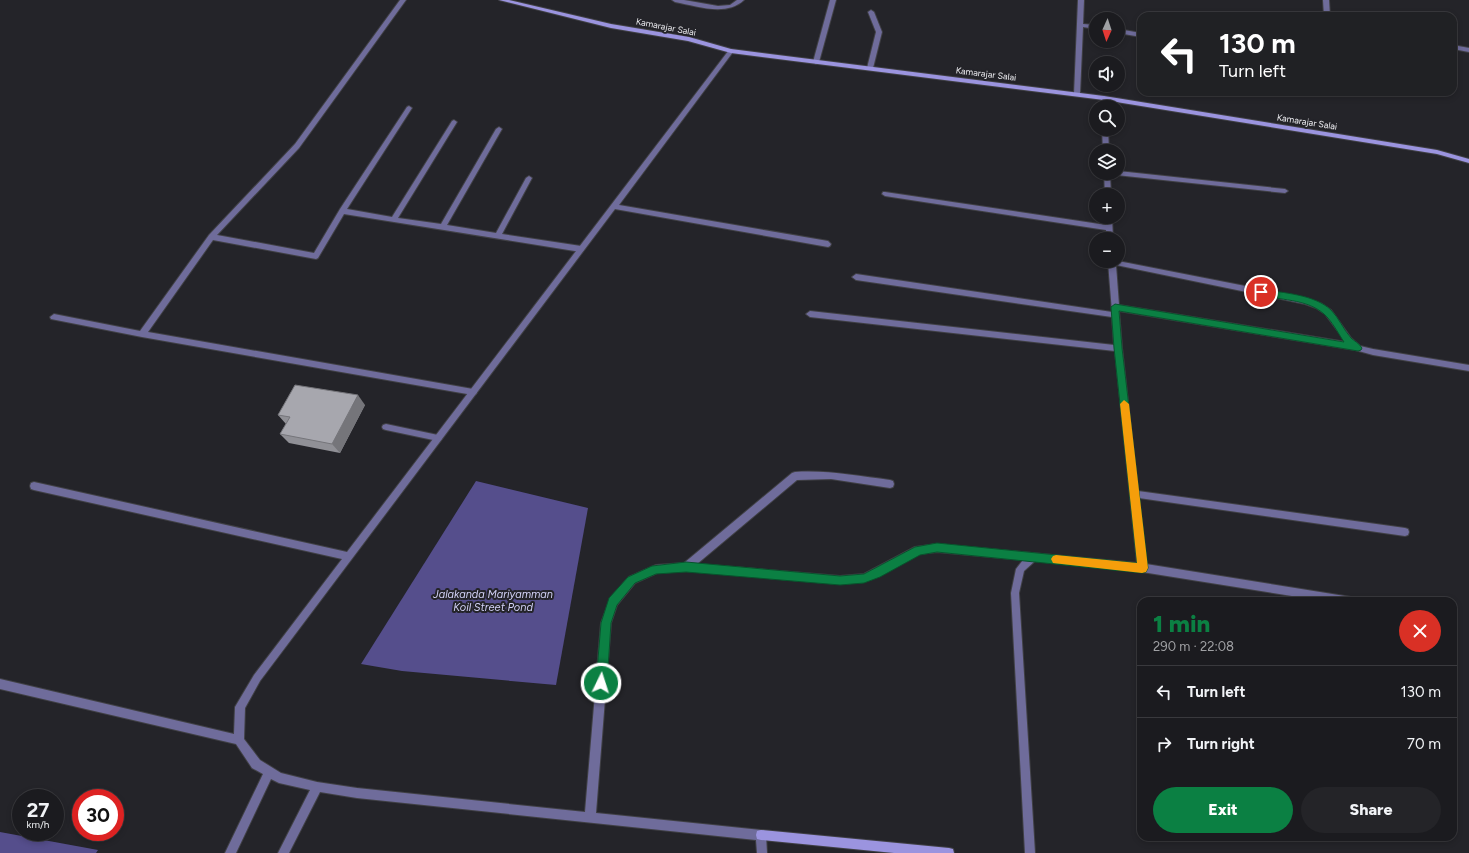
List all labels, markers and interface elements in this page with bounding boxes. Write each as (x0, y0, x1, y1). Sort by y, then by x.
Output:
north arrow (1089, 12, 1125, 48)
map controls (1089, 12, 1125, 268)
street label: Kamarajar Salai (635, 15, 697, 38)
text: 130 m (1219, 26, 1296, 60)
icon: left (1153, 28, 1205, 80)
button: sound (1089, 56, 1125, 92)
text: Turn left (1219, 60, 1286, 82)
street label: Kamarajar Salai (955, 64, 1017, 83)
button: search (1089, 100, 1125, 136)
street label: Kamarajar Salai (1276, 111, 1338, 132)
button: layers (1089, 144, 1125, 180)
button: + (1089, 188, 1125, 224)
button: − (1089, 232, 1125, 268)
pin (1244, 275, 1278, 309)
icon: arrive (1250, 281, 1272, 303)
water label: Jalakanda Mariyamman Koil Street Pond (432, 588, 553, 614)
text: 1 min (1153, 609, 1210, 638)
button: close (1399, 610, 1441, 652)
text: 290 m · 22:08 (1153, 639, 1234, 654)
position arrow (580, 662, 622, 704)
icon: left (1153, 681, 1175, 703)
text: Turn left (1187, 683, 1245, 701)
text: 130 m (1401, 683, 1441, 701)
icon: right (1153, 733, 1175, 755)
text: Turn right (1187, 735, 1255, 753)
text: 70 m (1407, 735, 1441, 753)
button: Exit (1153, 787, 1293, 833)
button: Share (1301, 787, 1441, 833)
speed limit sign: 30 (72, 789, 124, 841)
text: 27 (27, 798, 49, 822)
text: km/h (27, 818, 49, 831)

